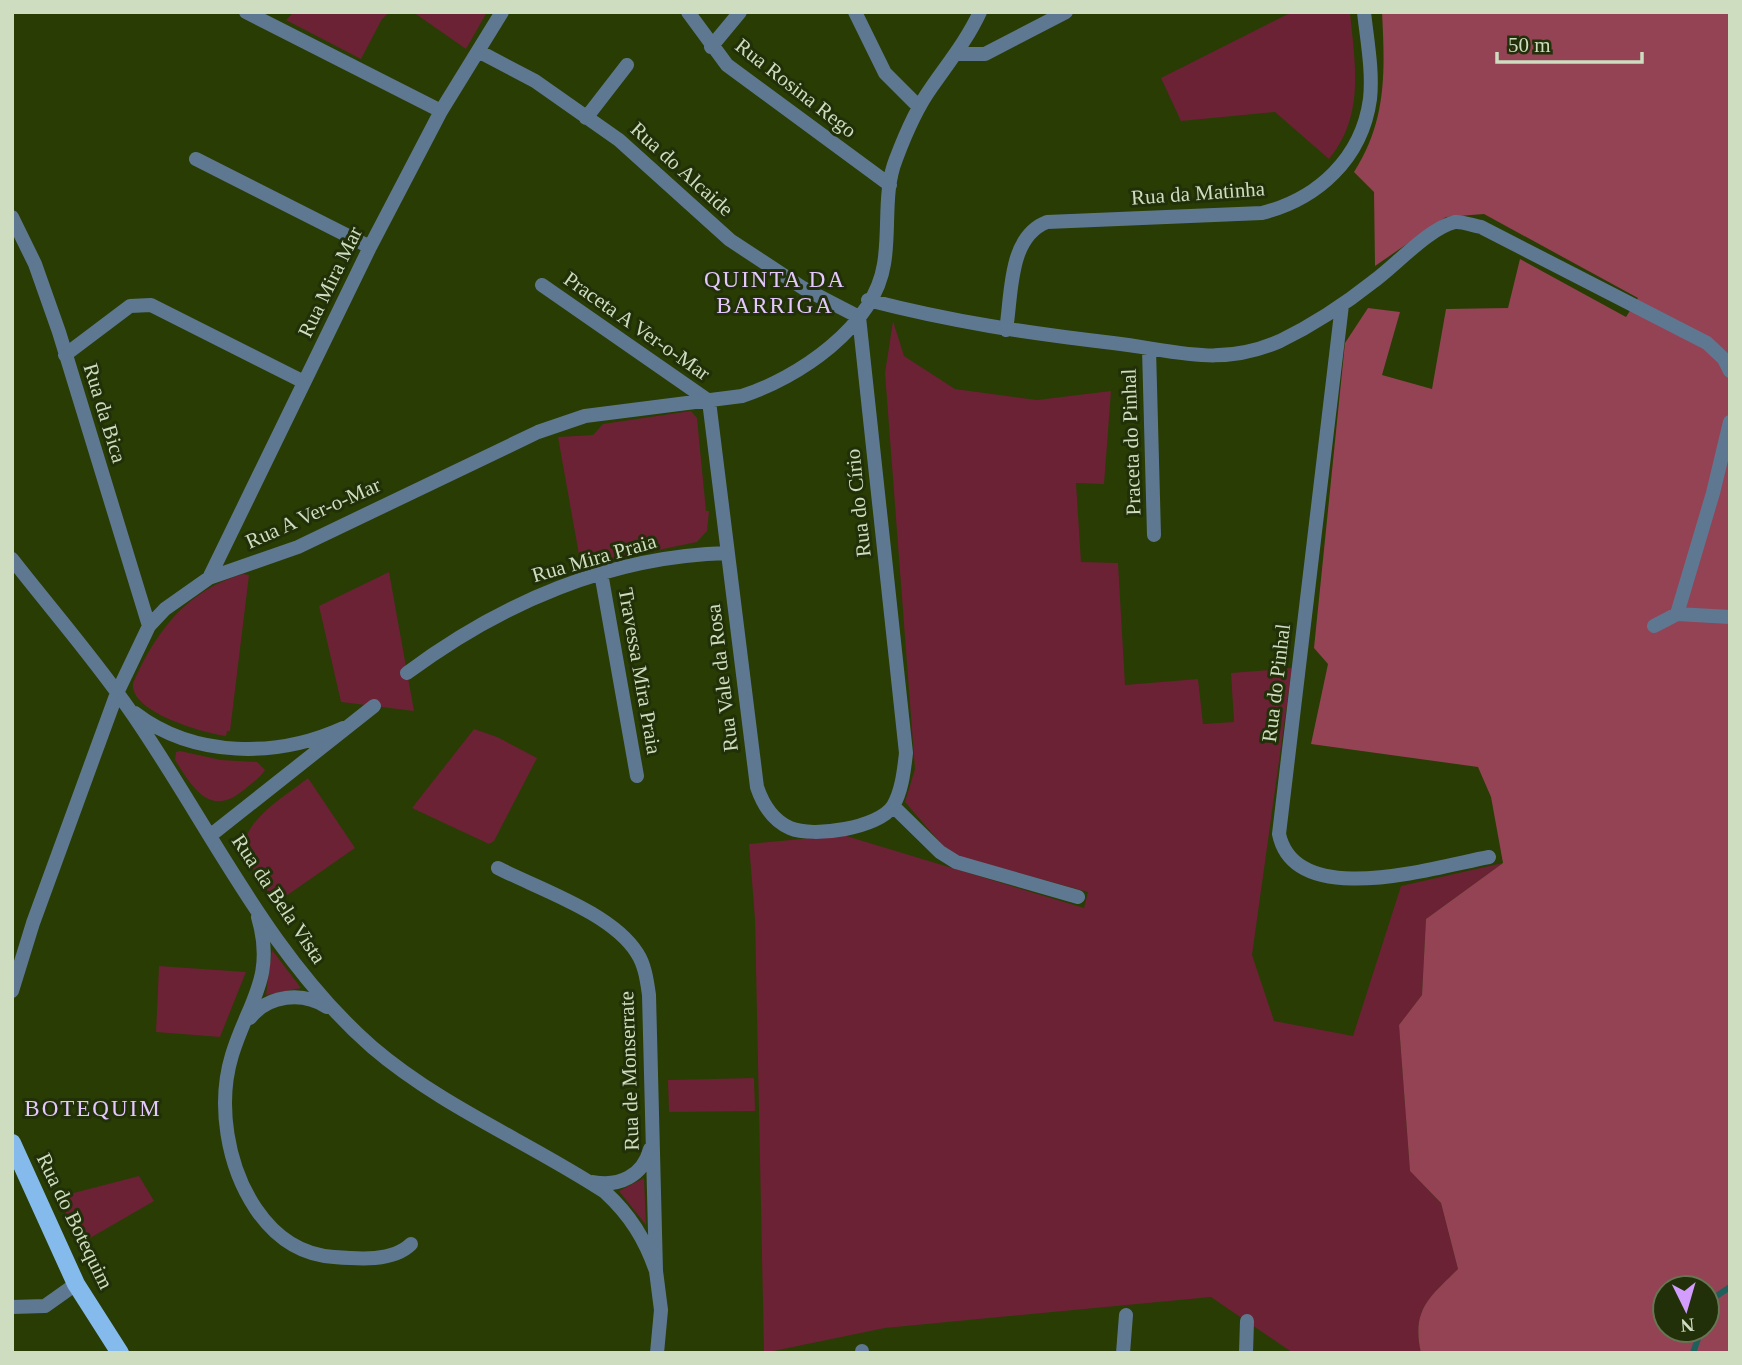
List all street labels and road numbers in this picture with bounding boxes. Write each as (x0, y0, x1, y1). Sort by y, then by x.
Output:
street label: Rua Rosina Rego (731, 33, 861, 143)
street label: Rua do Alcaide (626, 117, 738, 221)
street label: Rua da Matinha (1130, 176, 1266, 210)
street label: Rua Mira Mar (293, 223, 367, 341)
street label: Praceta A Ver-o-Mar (559, 267, 715, 385)
street label: Rua da Bica (79, 360, 132, 466)
street label: Praceta do Pinhal (1116, 368, 1146, 516)
street label: Rua do Círio (840, 448, 876, 558)
street label: Rua A Ver-o-Mar (242, 473, 384, 553)
street label: Rua Mira Praia (529, 529, 660, 587)
street label: Travessa Mira Praia (614, 586, 667, 757)
street label: Rua Vale da Rosa (701, 602, 743, 753)
street label: Rua do Pinhal (1257, 622, 1295, 744)
street label: Rua da Bela Vista (227, 830, 331, 969)
street label: Rua de Monserrate (614, 991, 644, 1151)
street label: Rua do Botequim (32, 1149, 118, 1293)

